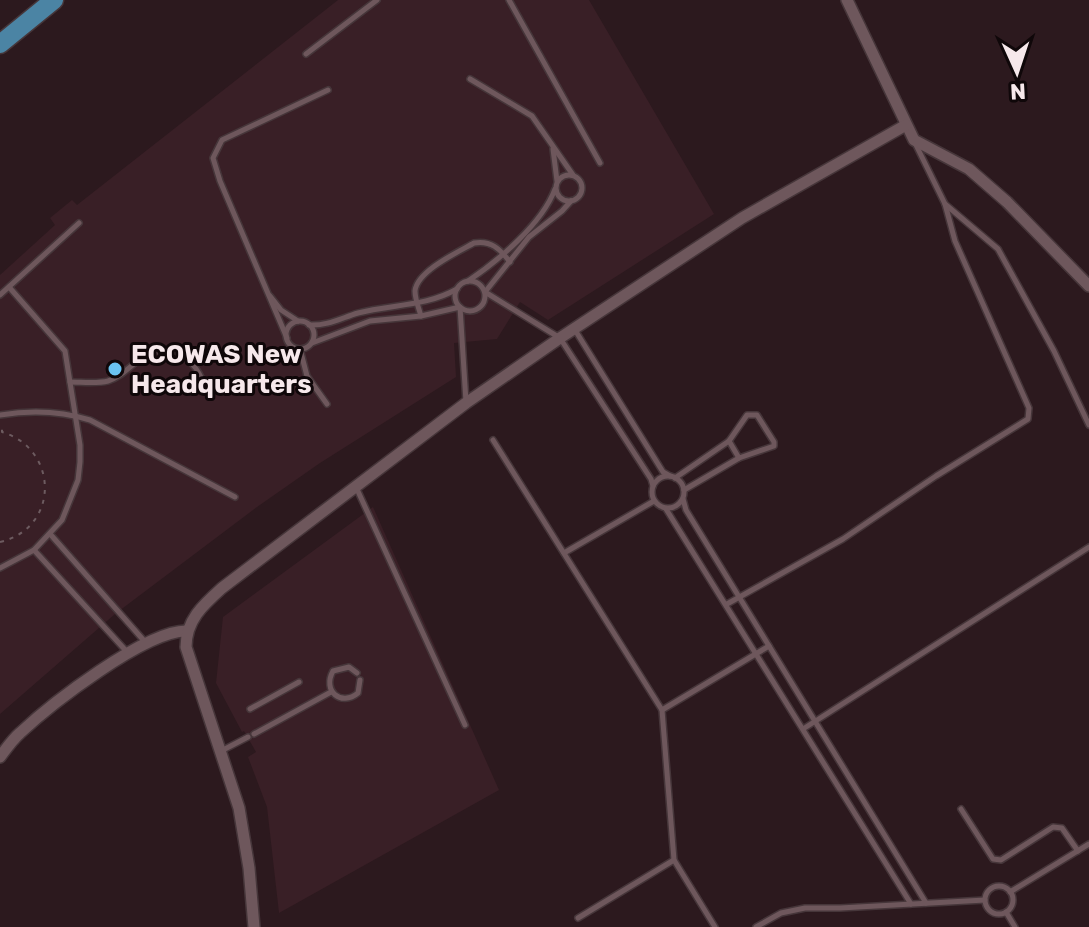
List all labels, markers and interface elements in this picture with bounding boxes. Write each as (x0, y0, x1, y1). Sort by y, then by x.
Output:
north arrow (977, 32, 1057, 112)
text: N (1009, 78, 1027, 105)
place label: ECOWAS New Headquarters (131, 339, 312, 400)
marker: ECOWAS New Headquarters (106, 360, 124, 378)

